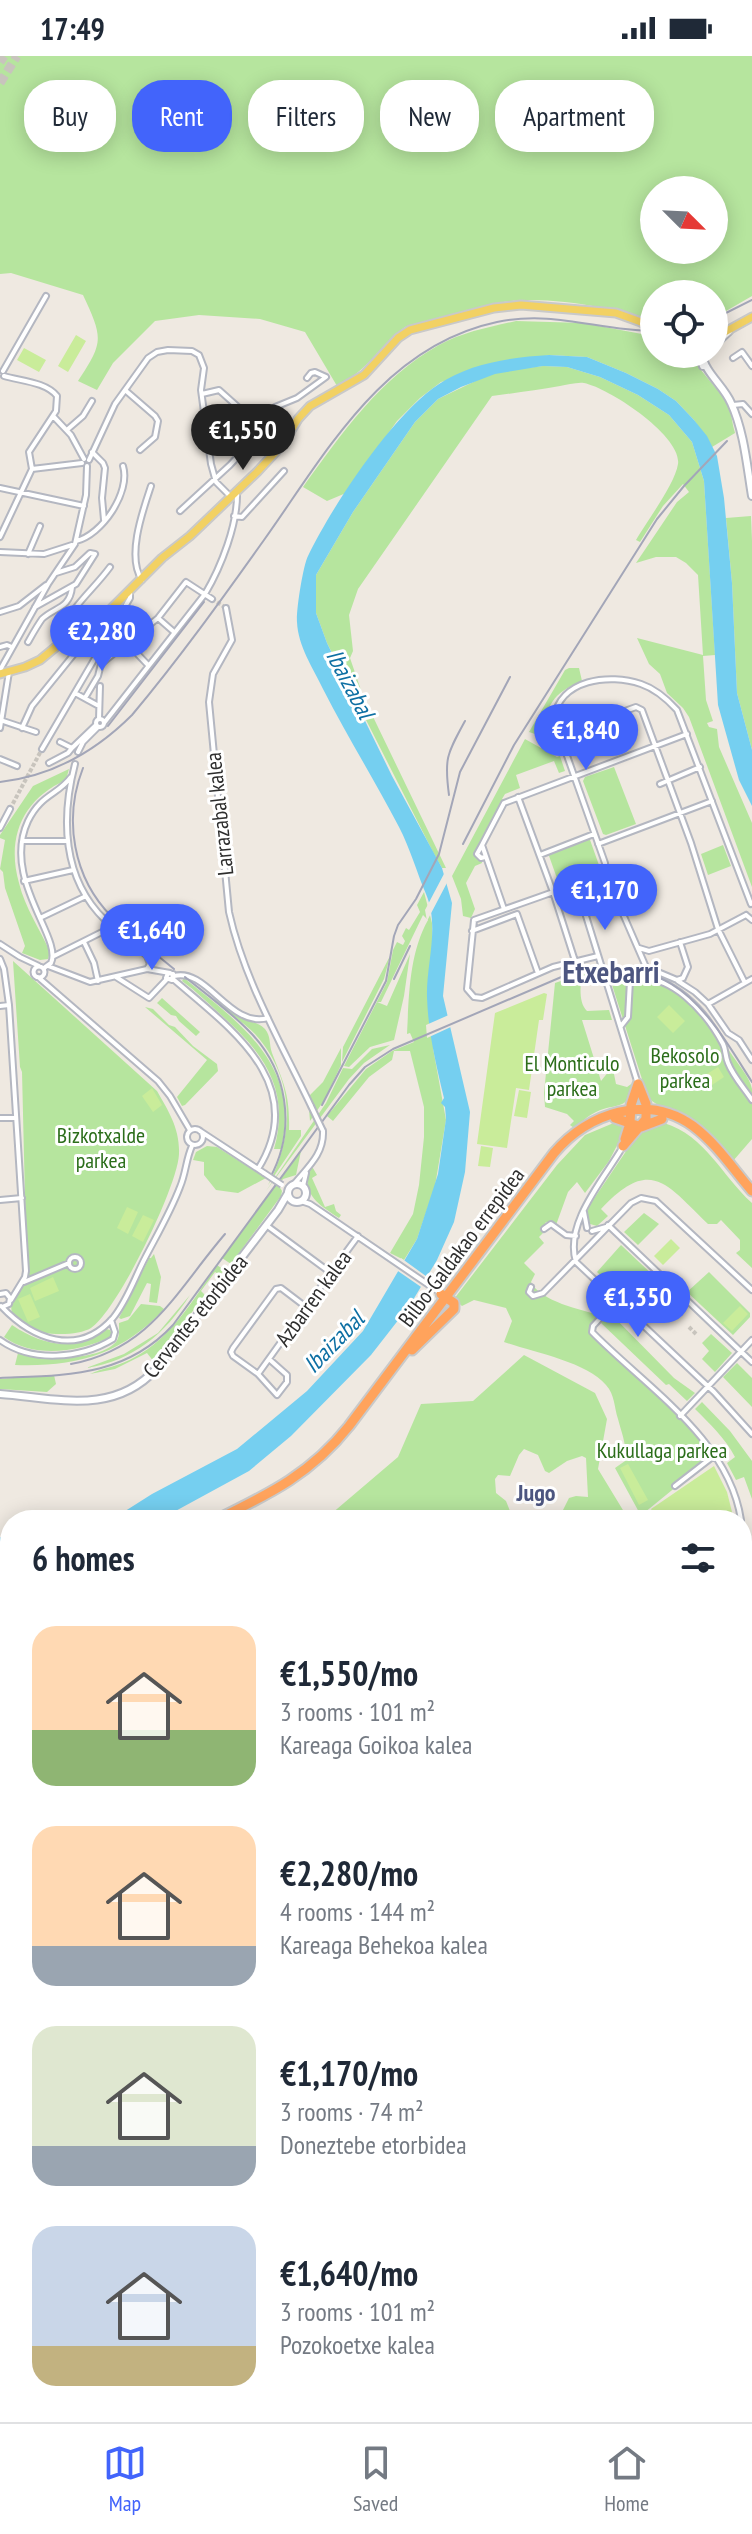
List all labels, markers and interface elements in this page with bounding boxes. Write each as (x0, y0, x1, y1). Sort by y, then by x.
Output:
text: 17:49 (40, 9, 105, 48)
chip: Buy (24, 80, 116, 152)
chip: Rent (132, 80, 232, 152)
chip: Filters (248, 80, 364, 152)
chip: New (380, 80, 479, 152)
chip: Apartment (495, 80, 654, 152)
north arrow (640, 176, 728, 264)
map controls (640, 176, 728, 368)
button: locate (640, 280, 728, 368)
pin: €1,550 (178, 404, 308, 472)
text: €1,550 (209, 413, 277, 446)
pin: €2,280 (37, 605, 167, 673)
text: €2,280 (68, 614, 136, 647)
water label: Ibaizabal (319, 644, 383, 726)
pin: €1,840 (521, 704, 651, 772)
text: €1,840 (552, 713, 620, 746)
street label: Larrazabal kalea (199, 751, 239, 877)
pin: €1,170 (540, 864, 670, 932)
text: €1,170 (571, 873, 639, 906)
pin: €1,640 (87, 904, 217, 972)
text: €1,640 (118, 913, 186, 946)
district label: Etxebarri (563, 952, 659, 991)
park label: Bekosolo parkea (651, 1041, 719, 1094)
park label: El Monticulo parkea (524, 1049, 620, 1102)
park label: Bizkotxalde parkea (57, 1121, 145, 1174)
street label: Bilbo-Galdakao errepidea (392, 1162, 530, 1332)
street label: Azbarren kalea (269, 1244, 357, 1352)
street label: Cervantes etorbidea (137, 1249, 253, 1383)
pin: €1,350 (573, 1271, 703, 1339)
text: €1,350 (604, 1280, 672, 1313)
water label: Ibaizabal (297, 1302, 372, 1379)
park label: Kukullaga parkea (597, 1436, 727, 1464)
district label: Jugo (516, 1477, 556, 1508)
text: 6 homes (32, 1536, 135, 1580)
icon: filters (676, 1536, 720, 1580)
text: €1,550/mo (280, 1651, 418, 1695)
icon: home (96, 1658, 192, 1754)
text: 3 rooms · 101 m² (280, 1695, 435, 1728)
text: Kareaga Goikoa kalea (280, 1728, 472, 1761)
text: €2,280/mo (280, 1851, 418, 1895)
icon: home (96, 1858, 192, 1954)
text: 4 rooms · 144 m² (280, 1895, 435, 1928)
text: Kareaga Behekoa kalea (280, 1928, 488, 1961)
text: €1,170/mo (280, 2051, 418, 2095)
icon: home (96, 2058, 192, 2154)
text: 3 rooms · 74 m² (280, 2095, 424, 2128)
text: Doneztebe etorbidea (280, 2128, 467, 2161)
text: €1,640/mo (280, 2251, 418, 2295)
icon: home (96, 2258, 192, 2354)
text: 3 rooms · 101 m² (280, 2295, 435, 2328)
text: Pozokoetxe kalea (280, 2328, 435, 2361)
tab: Map (103, 2441, 147, 2517)
tab: Saved (353, 2441, 398, 2517)
tab: Home (604, 2441, 649, 2517)

